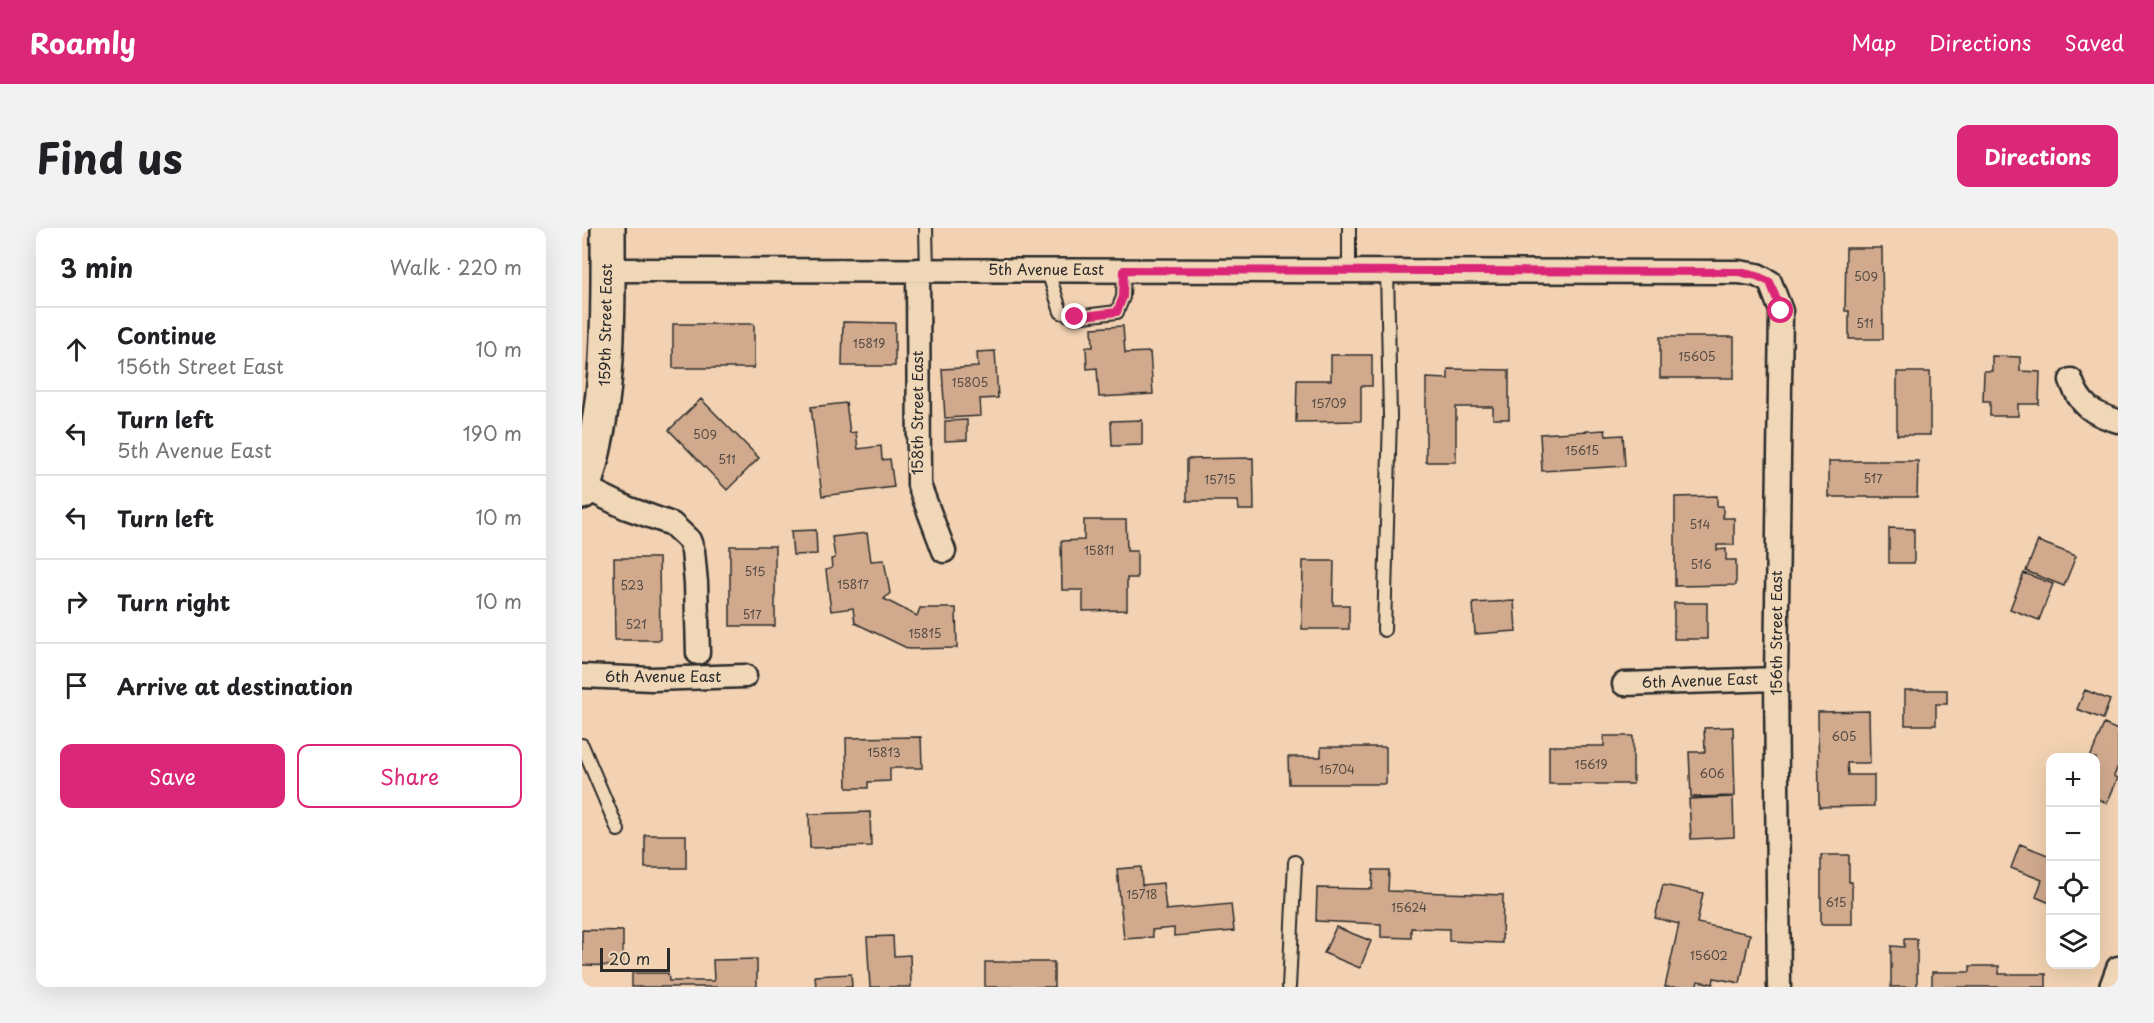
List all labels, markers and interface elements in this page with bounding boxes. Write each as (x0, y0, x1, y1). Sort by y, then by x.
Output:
text: Roamly (30, 21, 136, 64)
text: Map (1851, 26, 1896, 58)
text: Directions (1929, 26, 2031, 58)
text: Saved (2064, 26, 2124, 58)
text: Find us (36, 125, 183, 188)
button: Directions (1957, 125, 2118, 187)
text: 3 min (60, 248, 133, 287)
text: Walk · 220 m (390, 252, 522, 282)
street label: 5th Avenue East (988, 257, 1104, 280)
street label: 159th Street East (592, 263, 617, 387)
house number: 509 (1854, 267, 1878, 285)
route start (1767, 297, 1793, 323)
route end (1061, 303, 1087, 329)
house number: 511 (1856, 314, 1874, 332)
text: Continue (117, 318, 216, 351)
icon: ahead (60, 333, 93, 366)
text: 10 m (475, 334, 522, 364)
house number: 15819 (853, 334, 885, 352)
house number: 15605 (1678, 347, 1716, 365)
street label: 158th Street East (905, 350, 928, 475)
text: 156th Street East (117, 351, 284, 381)
house number: 15805 (952, 373, 988, 391)
house number: 15709 (1311, 394, 1347, 412)
text: Turn left (117, 402, 214, 435)
icon: left (60, 417, 93, 450)
text: 190 m (463, 418, 522, 448)
house number: 509 (693, 425, 717, 443)
text: 5th Avenue East (117, 435, 272, 465)
house number: 15615 (1565, 441, 1599, 459)
house number: 511 (718, 450, 736, 468)
house number: 517 (1863, 469, 1883, 487)
house number: 15715 (1204, 470, 1236, 488)
icon: left (60, 501, 93, 534)
text: Turn left (117, 501, 214, 534)
text: 10 m (475, 502, 522, 532)
house number: 514 (1690, 515, 1710, 533)
house number: 15811 (1084, 541, 1114, 559)
house number: 516 (1690, 555, 1712, 573)
house number: 515 (744, 562, 766, 580)
street label: 156th Street East (1764, 570, 1787, 696)
house number: 15817 (837, 575, 870, 593)
house number: 523 (620, 576, 644, 594)
icon: right (60, 585, 93, 618)
text: Turn right (117, 585, 230, 618)
text: 10 m (475, 586, 522, 616)
house number: 517 (742, 605, 762, 623)
house number: 521 (625, 615, 647, 633)
house number: 15815 (908, 624, 942, 642)
street label: 6th Avenue East (605, 664, 721, 687)
street label: 6th Avenue East (1641, 666, 1758, 693)
icon: arrive (60, 669, 93, 702)
text: Arrive at destination (117, 669, 353, 702)
house number: 605 (1832, 727, 1856, 745)
house number: 15813 (867, 743, 901, 761)
button: Save (60, 744, 285, 808)
button: Share (297, 744, 522, 808)
map controls (2046, 753, 2100, 969)
button: + (2046, 753, 2100, 807)
house number: 15619 (1574, 755, 1608, 773)
house number: 15704 (1319, 760, 1355, 778)
house number: 606 (1699, 764, 1725, 782)
button: − (2046, 807, 2100, 861)
button: locate (2046, 861, 2100, 915)
house number: 15718 (1126, 885, 1158, 903)
house number: 615 (1825, 893, 1847, 911)
house number: 15624 (1391, 898, 1427, 916)
button: layers (2046, 915, 2100, 969)
scale bar (600, 945, 670, 972)
text: 20 m (609, 946, 650, 970)
house number: 15602 (1690, 946, 1728, 964)

